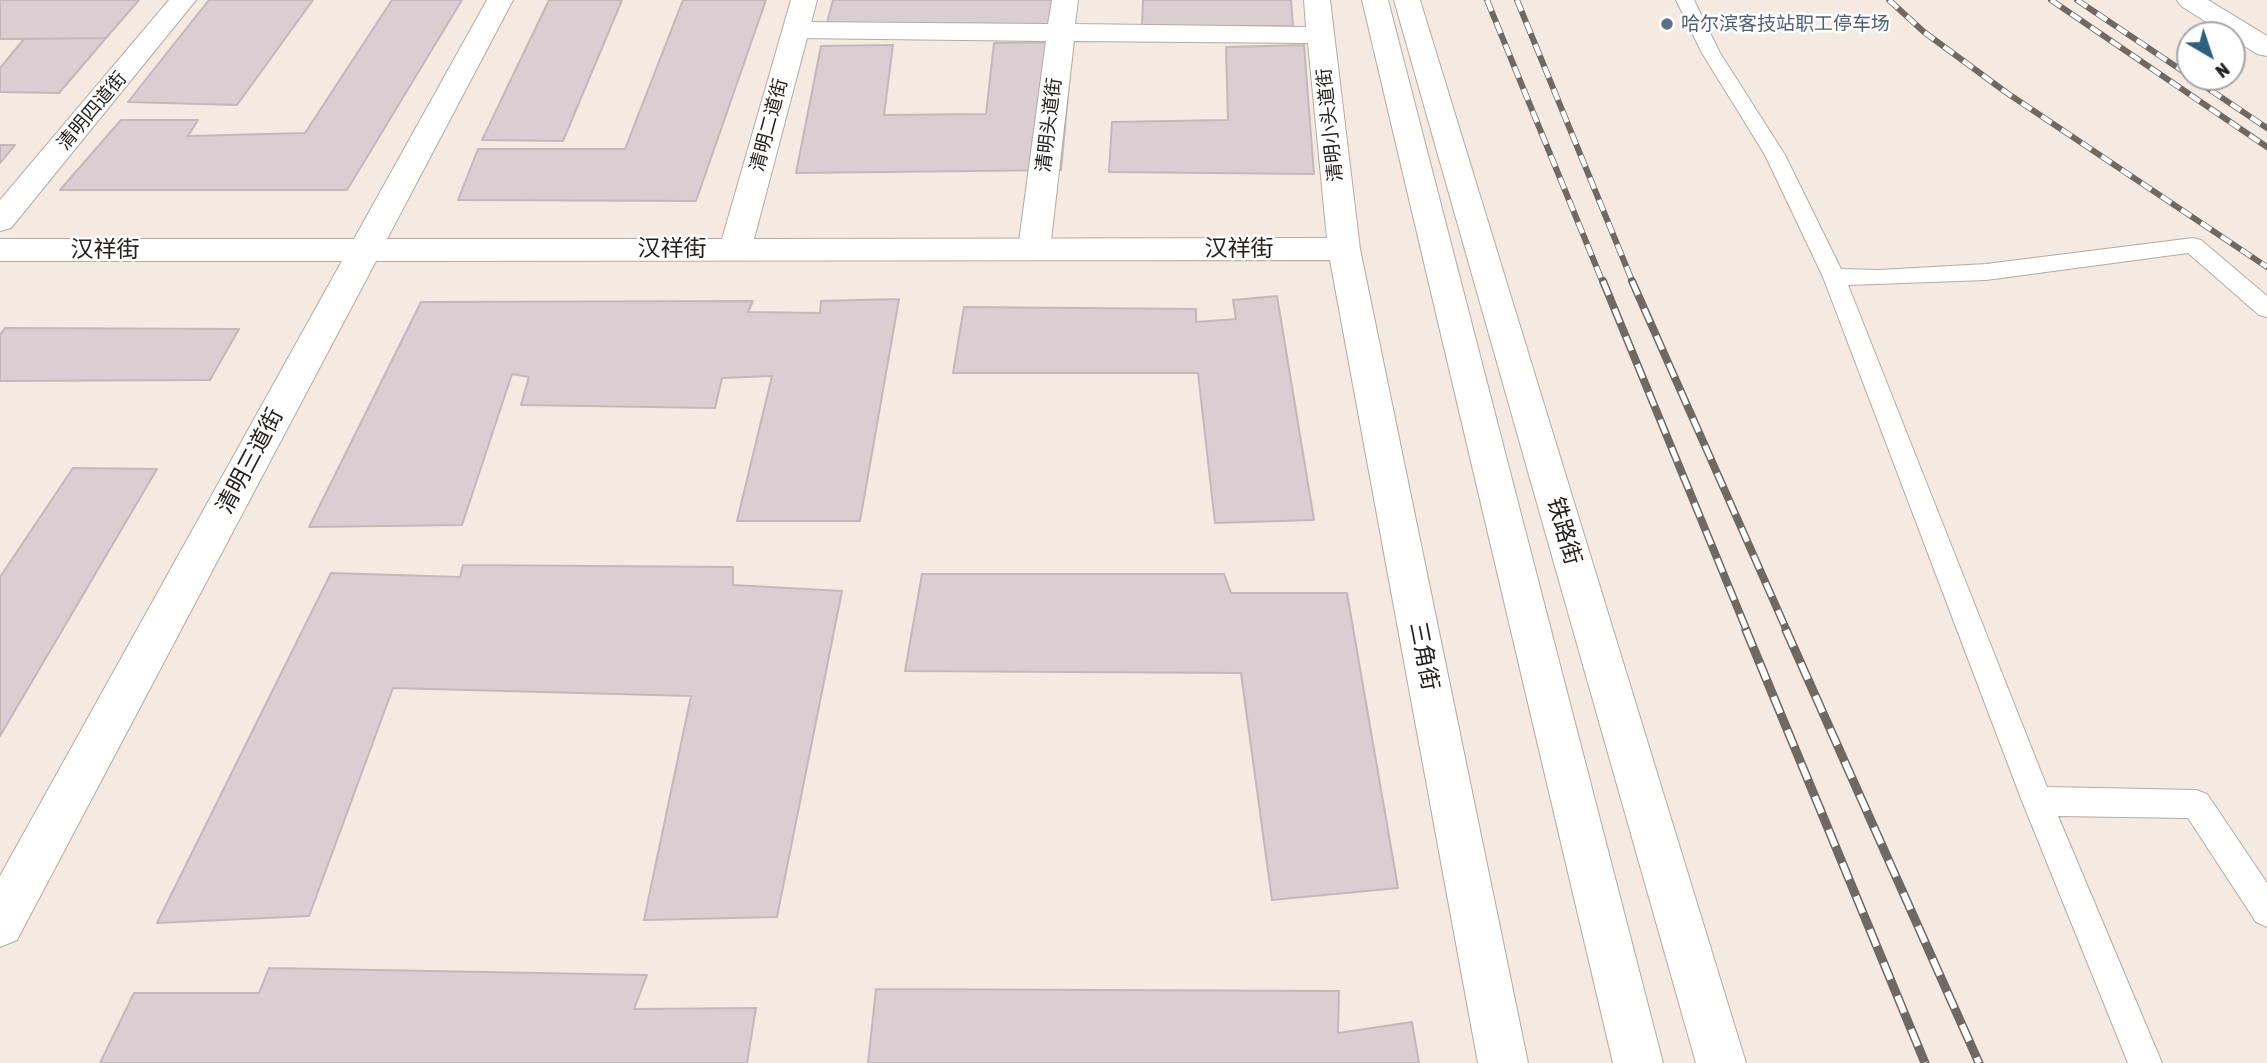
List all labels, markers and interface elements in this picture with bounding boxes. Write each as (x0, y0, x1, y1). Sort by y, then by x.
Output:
place label: 哈尔滨客技站职工停车场 (1681, 13, 1890, 35)
marker: 哈尔滨客技站职工停车场 (1659, 16, 1675, 32)
north arrow (2176, 21, 2246, 91)
text: N (2212, 59, 2234, 83)
street label: 清明四道街 (53, 67, 131, 155)
street label: 清明小头道街 (1313, 67, 1347, 183)
street label: 清明二道街 (746, 76, 792, 174)
street label: 清明头道街 (1032, 76, 1066, 174)
street label: 汉祥街 (638, 235, 706, 263)
street label: 汉祥街 (1205, 235, 1273, 263)
street label: 汉祥街 (71, 236, 139, 264)
street label: 清明三道街 (211, 404, 289, 518)
street label: 铁路街 (1541, 494, 1587, 568)
street label: 三角街 (1404, 620, 1444, 692)

